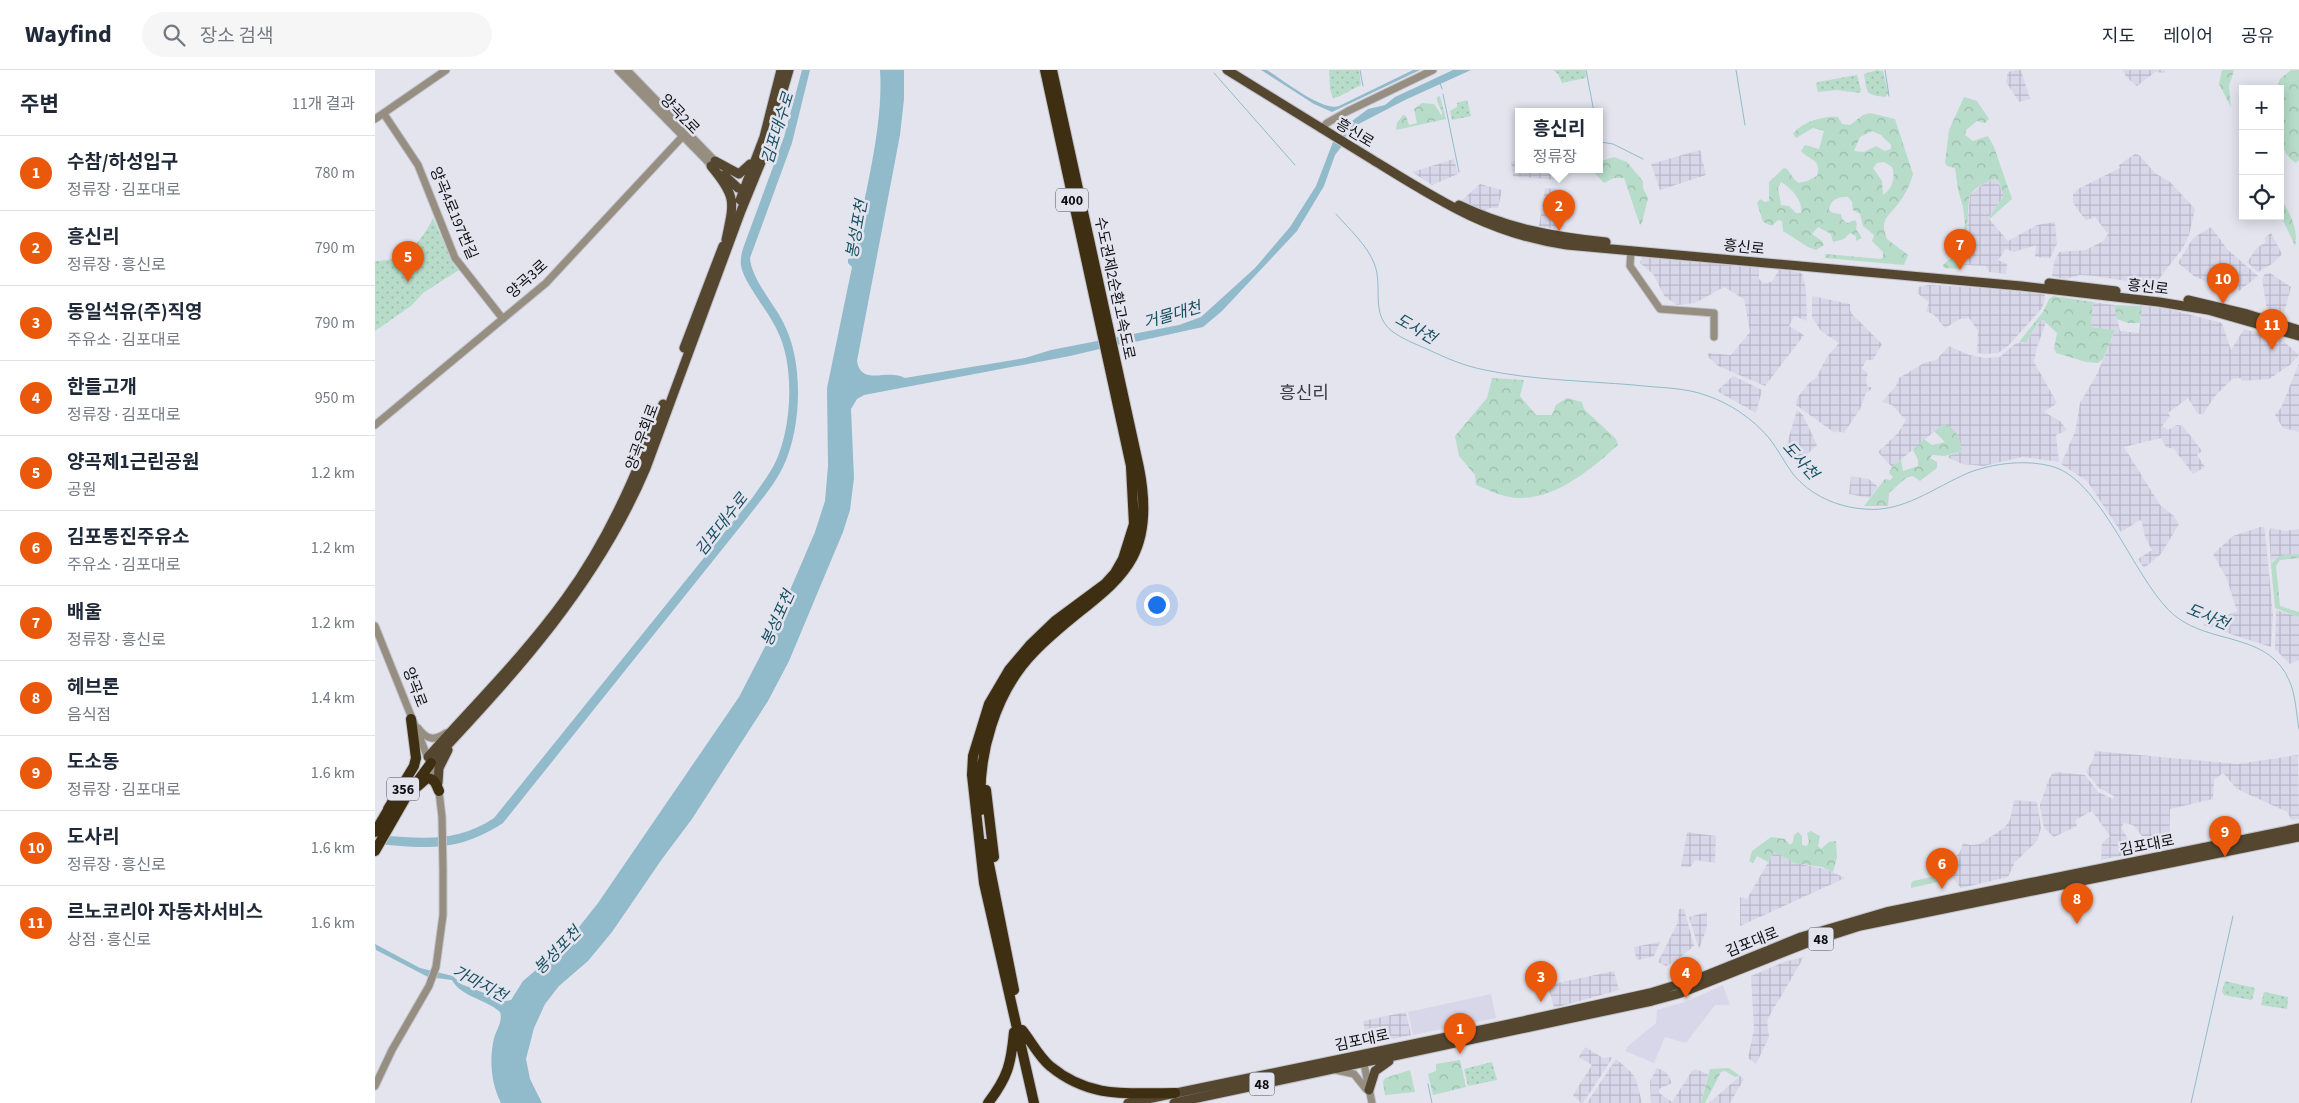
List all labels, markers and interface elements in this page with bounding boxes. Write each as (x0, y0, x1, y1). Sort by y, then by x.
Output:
search box (142, 12, 492, 57)
text: Wayfind (25, 17, 112, 52)
icon: search (160, 21, 188, 49)
text: 장소 검색 (200, 23, 273, 50)
text: 지도 (2102, 24, 2135, 49)
text: 레이어 (2163, 24, 2213, 49)
text: 공유 (2241, 24, 2274, 49)
map controls (2239, 85, 2284, 220)
button: + (2239, 85, 2284, 130)
text: 주변 (20, 89, 59, 119)
street label: 양곡2로 (655, 89, 704, 139)
water label: 김포대수로 (757, 89, 800, 167)
text: 11개 결과 (292, 93, 355, 115)
popup (1515, 108, 1603, 173)
street label: 흥신로 (1332, 114, 1378, 153)
text: 흥신리 (1533, 116, 1585, 143)
button: − (2239, 130, 2284, 175)
text: 정류장 (1533, 146, 1577, 168)
text: 수참/하성입구 (67, 149, 178, 176)
text: 1 (32, 162, 40, 184)
text: 780 m (315, 162, 355, 184)
street label: 양곡4로197번길 (425, 164, 483, 263)
button: locate (2239, 175, 2284, 220)
text: 정류장 · 김포대로 (67, 179, 180, 201)
road number: 400 (1056, 188, 1088, 212)
pin: 2 (1543, 190, 1575, 231)
water label: 봉성포천 (841, 196, 873, 260)
street label: 수도권제2순환고속도로 (1089, 215, 1140, 361)
text: 흥신리 (67, 224, 119, 251)
pin: 7 (1944, 229, 1976, 270)
street label: 흥신로 (1722, 235, 1766, 260)
text: 2 (32, 237, 40, 259)
text: 790 m (315, 237, 355, 259)
pin: 5 (392, 241, 424, 282)
text: 정류장 · 흥신로 (67, 254, 166, 276)
street label: 양곡3로 (502, 255, 553, 304)
pin: 10 (2207, 263, 2239, 304)
street label: 흥신로 (2126, 275, 2170, 300)
water label: 거물대천 (1141, 296, 1206, 334)
text: 동일석유(주)직영 (67, 299, 202, 326)
water label: 도사천 (1391, 308, 1442, 351)
pin: 11 (2256, 309, 2288, 350)
text: 3 (32, 312, 40, 334)
text: 790 m (315, 312, 355, 334)
text: 주유소 · 김포대로 (67, 329, 180, 351)
text: 한들고개 (67, 374, 137, 401)
district label: 흥신리 (1279, 381, 1329, 406)
text: 4 (32, 387, 40, 409)
text: 950 m (315, 387, 355, 409)
street label: 양곡우회로 (621, 401, 664, 473)
text: 정류장 · 김포대로 (67, 404, 180, 426)
water label: 도사천 (1777, 437, 1825, 486)
text: 양곡제1근린공원 (67, 449, 199, 476)
text: 5 (32, 462, 40, 484)
text: 1.2 km (311, 462, 355, 484)
text: 공원 (67, 479, 96, 501)
water label: 김포대수로 (690, 488, 754, 560)
text: 김포통진주유소 (67, 524, 189, 551)
text: 6 (32, 537, 40, 559)
text: 1.2 km (311, 537, 355, 559)
text: 주유소 · 김포대로 (67, 554, 180, 576)
water label: 봉성포천 (756, 585, 801, 650)
your location (1144, 592, 1170, 618)
water label: 도사천 (2183, 598, 2234, 636)
text: 배울 (67, 599, 102, 626)
text: 7 (32, 612, 40, 634)
text: 1.2 km (311, 612, 355, 634)
text: 정류장 · 흥신로 (67, 629, 166, 651)
street label: 양곡로 (397, 664, 432, 710)
text: 헤브론 (67, 674, 119, 701)
text: 8 (32, 687, 40, 709)
text: 1.4 km (311, 687, 355, 709)
text: 음식점 (67, 704, 111, 726)
text: 도소동 (67, 749, 119, 776)
text: 9 (32, 762, 40, 784)
text: 1.6 km (311, 762, 355, 784)
road number: 356 (387, 778, 419, 801)
text: 정류장 · 김포대로 (67, 779, 180, 801)
pin: 9 (2209, 816, 2241, 857)
text: 도사리 (67, 824, 119, 851)
street label: 김포대로 (2118, 830, 2176, 861)
text: 10 (28, 837, 44, 859)
text: 1.6 km (311, 837, 355, 859)
pin: 6 (1926, 848, 1958, 889)
text: 정류장 · 흥신로 (67, 854, 166, 876)
pin: 8 (2061, 883, 2093, 924)
text: 르노코리아 자동차서비스 (67, 899, 263, 926)
text: 11 (28, 912, 44, 934)
text: 1.6 km (311, 912, 355, 934)
water label: 봉성포천 (529, 920, 588, 980)
street label: 김포대로 (1723, 922, 1782, 963)
road number: 48 (1809, 928, 1833, 951)
text: 상점 · 흥신로 (67, 929, 151, 951)
pin: 4 (1670, 957, 1702, 998)
water label: 가마지천 (448, 960, 513, 1008)
pin: 3 (1525, 961, 1557, 1002)
pin: 1 (1444, 1013, 1476, 1054)
street label: 김포대로 (1333, 1024, 1391, 1056)
road number: 48 (1249, 1072, 1275, 1096)

